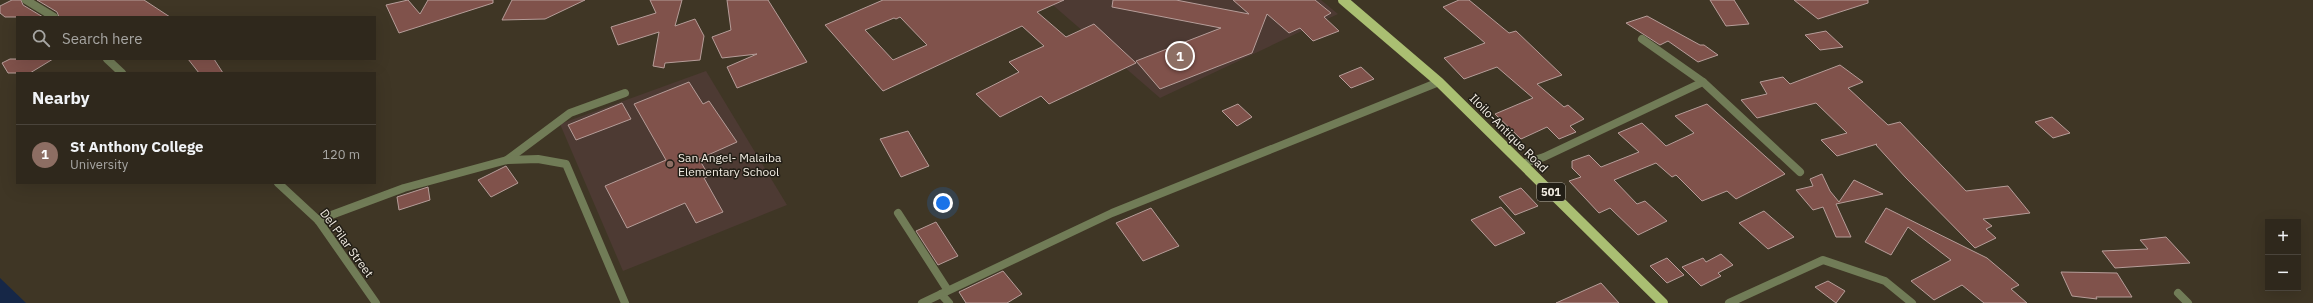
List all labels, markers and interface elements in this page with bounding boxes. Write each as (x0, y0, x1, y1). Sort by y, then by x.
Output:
search box (16, 16, 376, 60)
icon: search (30, 27, 52, 49)
text: Search here (62, 29, 142, 48)
pin: 1 (1167, 41, 1193, 71)
text: Nearby (32, 87, 90, 109)
street label: Iloilo-Antique Road (1467, 91, 1551, 175)
text: St Anthony College (70, 137, 204, 156)
text: 1 (41, 146, 49, 163)
text: 120 m (322, 146, 360, 163)
place label: San Angel- Malaiba Elementary School (678, 150, 782, 179)
text: University (70, 156, 128, 173)
marker: San Angel- Malaiba Elementary School (665, 159, 675, 169)
road number: 501 (1537, 183, 1565, 201)
your location (933, 193, 953, 213)
street label: Del Pilar Street (317, 206, 377, 280)
map controls (2265, 219, 2301, 291)
button: + (2265, 219, 2301, 255)
button: − (2265, 255, 2301, 291)

